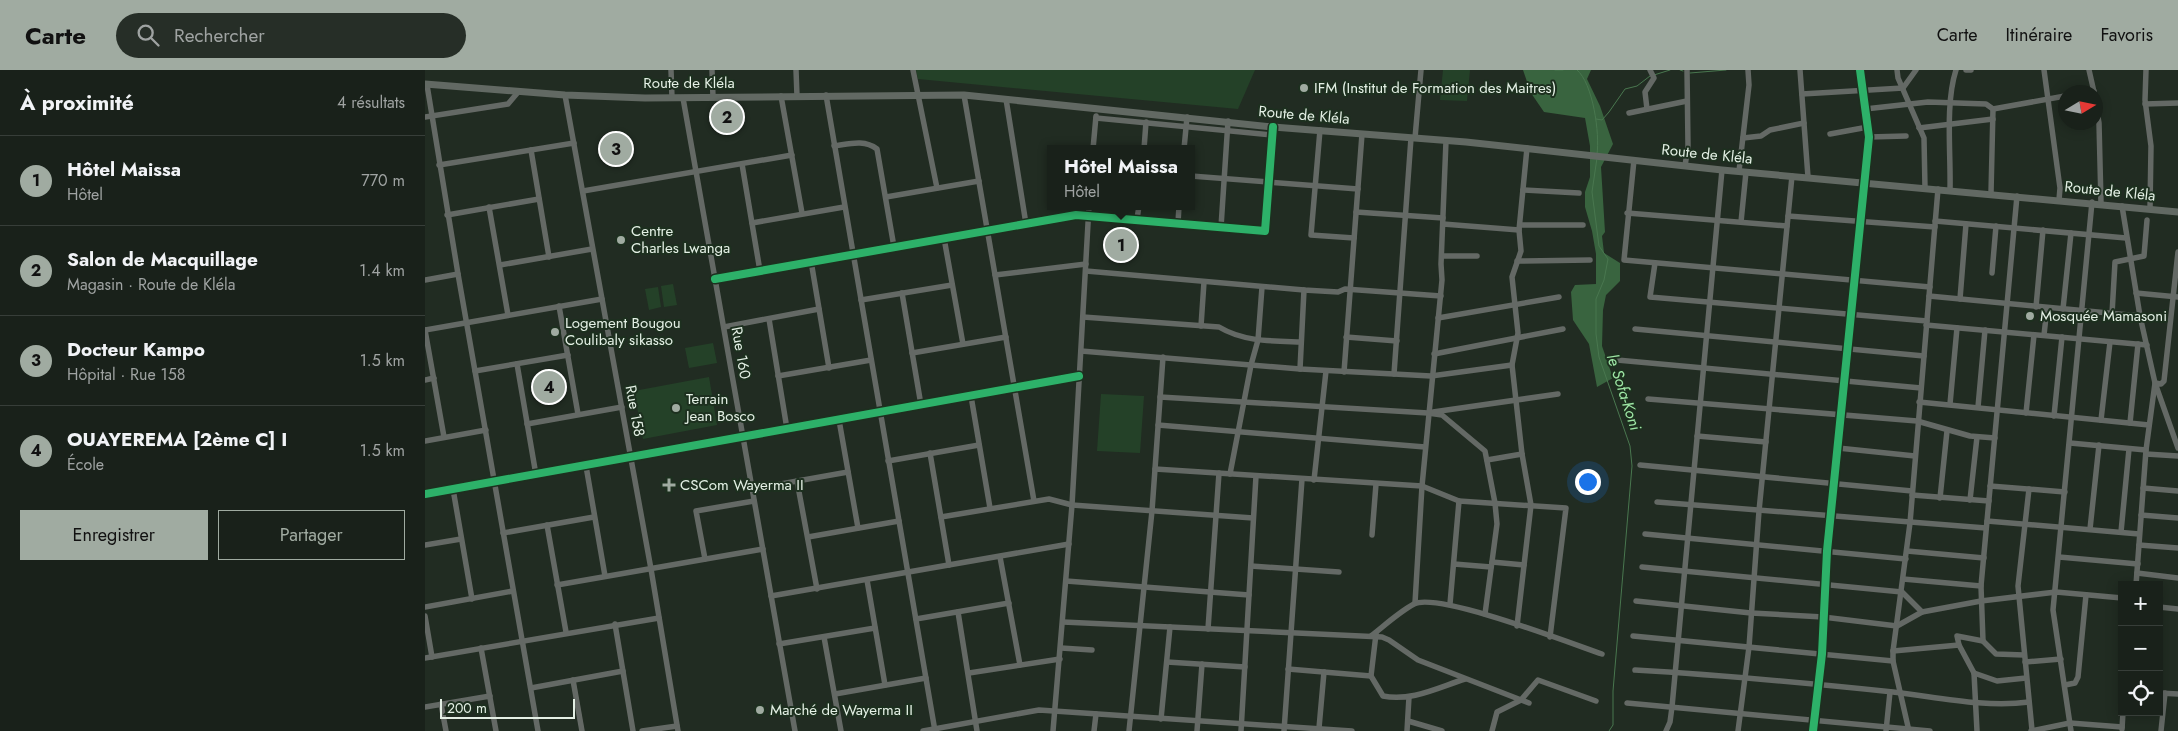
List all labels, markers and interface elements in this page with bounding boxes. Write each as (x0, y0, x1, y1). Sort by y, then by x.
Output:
search box (116, 13, 466, 58)
text: Carte (25, 18, 86, 53)
icon: search (134, 21, 162, 49)
text: Rechercher (174, 22, 265, 49)
text: Carte (1937, 22, 1978, 48)
text: Itinéraire (2006, 22, 2072, 48)
text: Favoris (2100, 22, 2153, 48)
street label: Route de Kléla (643, 72, 735, 94)
place label: IFM (Institut de Formation des Maitres) (1314, 77, 1556, 99)
marker: IFM (Institut de Formation des Maitres) (1298, 82, 1310, 94)
north arrow (2058, 85, 2103, 130)
text: À proximité (20, 88, 134, 118)
text: 4 résultats (337, 91, 405, 114)
pin: 2 (711, 98, 743, 136)
street label: Route de Kléla (1258, 100, 1350, 130)
pin: 3 (600, 130, 632, 168)
street label: Route de Kléla (1660, 138, 1754, 170)
popup (1047, 145, 1195, 210)
text: Hôtel Maissa (1064, 153, 1178, 180)
text: Hôtel Maissa (67, 156, 181, 183)
text: 1 (32, 169, 40, 192)
text: 770 m (361, 169, 405, 192)
street label: Route de Kléla (2063, 175, 2157, 207)
text: Hôtel (1064, 180, 1100, 203)
text: Hôtel (67, 183, 103, 206)
place label: Centre Charles Lwanga (631, 220, 730, 259)
pin: 1 (1105, 226, 1137, 264)
marker: Centre Charles Lwanga (615, 234, 627, 246)
text: Salon de Macquillage (67, 246, 258, 273)
text: 2 (31, 259, 41, 282)
text: 1.4 km (359, 259, 405, 282)
text: Magasin · Route de Kléla (67, 273, 235, 296)
place label: Mosquée Mamasoni (2040, 305, 2167, 327)
marker: Mosquée Mamasoni (2024, 310, 2036, 322)
place label: Logement Bougou Coulibaly sikasso (565, 312, 681, 351)
street label: Rue 160 (726, 325, 756, 381)
marker: Logement Bougou Coulibaly sikasso (549, 326, 561, 338)
text: Docteur Kampo (67, 336, 205, 363)
text: 3 (31, 349, 41, 372)
text: 1.5 km (360, 349, 405, 372)
water label: le Sofa-Koni (1601, 351, 1647, 434)
text: Hôpital · Rue 158 (67, 363, 185, 386)
pin: 4 (533, 368, 565, 406)
street label: Rue 158 (620, 384, 650, 438)
place label: Terrain Jean Bosco (684, 388, 755, 427)
marker: Terrain Jean Bosco (670, 402, 682, 414)
text: OUAYEREMA [2ème C] I (67, 426, 287, 453)
text: 4 (30, 439, 42, 462)
text: 1.5 km (360, 439, 405, 462)
text: École (67, 453, 104, 476)
your location (1575, 469, 1601, 495)
place label: CSCom Wayerma II (680, 474, 804, 496)
marker: CSCom Wayerma II (662, 478, 676, 492)
button: Enregistrer (20, 510, 208, 560)
button: Partager (218, 510, 405, 560)
map controls (2118, 581, 2163, 716)
button: + (2118, 581, 2163, 626)
button: − (2118, 626, 2163, 671)
button: locate (2118, 671, 2163, 716)
scale bar (440, 696, 575, 719)
text: 200 m (447, 698, 487, 718)
place label: Marché de Wayerma II (770, 699, 913, 721)
marker: Marché de Wayerma II (754, 704, 766, 716)

